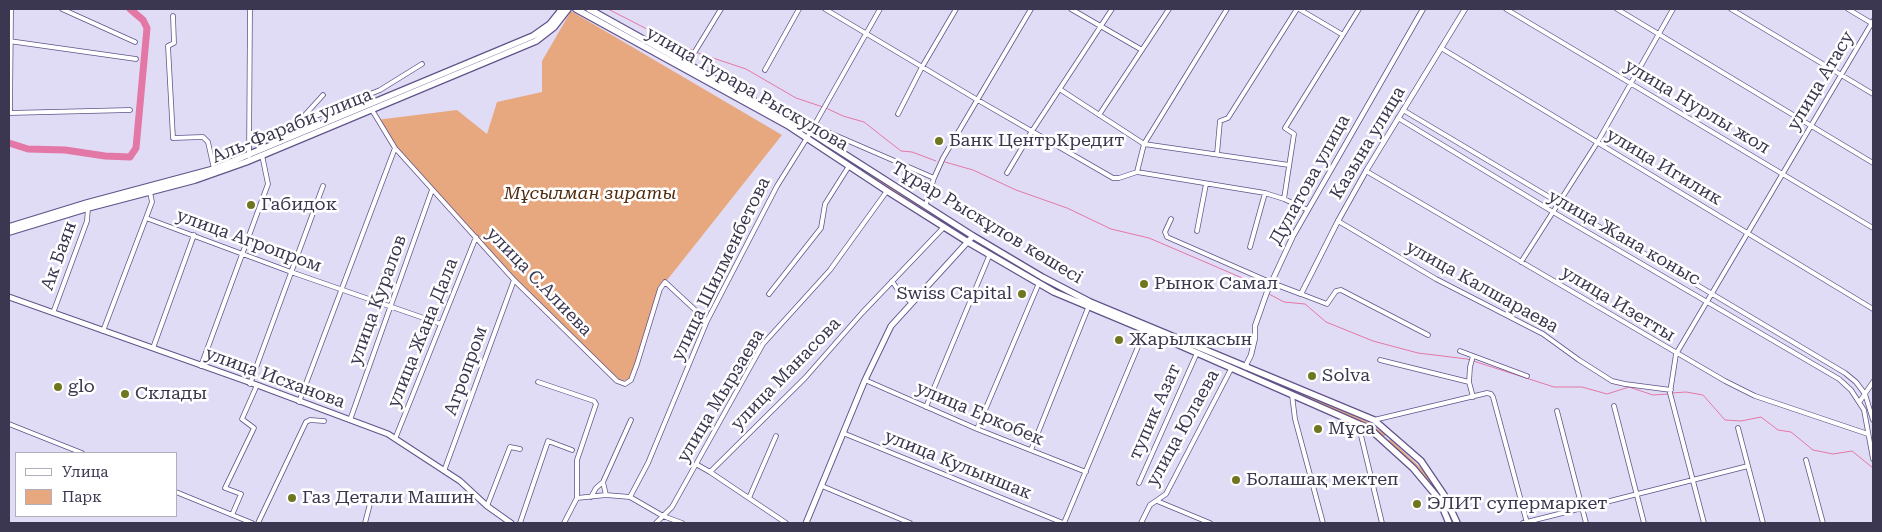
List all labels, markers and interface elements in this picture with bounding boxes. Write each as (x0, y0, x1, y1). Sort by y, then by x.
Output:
street label: улица Турара Рыскулова (642, 22, 852, 156)
street label: улица Атасу (1783, 27, 1859, 135)
street label: улица Нурлы жол (1620, 55, 1774, 159)
street label: Казына улица (1326, 83, 1410, 203)
street label: Аль-Фараби улица (209, 84, 375, 168)
street label: Дулатова улица (1265, 111, 1355, 249)
street label: улица Игилик (1602, 124, 1726, 210)
place label: Банк ЦентрКредит (949, 130, 1124, 152)
marker: Банк ЦентрКредит (933, 135, 945, 147)
street label: Тұрар Рыскұлов көшесі (887, 157, 1087, 289)
street label: улица Шилменбетова (667, 174, 775, 364)
park label: Мұсылман зираты (504, 183, 676, 205)
street label: улица Жана коныс (1544, 186, 1704, 290)
place label: Габидок (261, 194, 337, 216)
marker: Габидок (245, 199, 257, 211)
street label: улица Агропром (173, 205, 325, 277)
street label: Ак Баян (37, 219, 81, 293)
street label: улица С.Алиева (482, 223, 596, 341)
street label: улица Куралов (344, 232, 412, 368)
street label: улица Калшараева (1402, 236, 1562, 338)
street label: улица Жана Дала (383, 255, 463, 411)
street label: улица Изетты (1557, 261, 1679, 347)
place label: Рынок Самал (1154, 273, 1278, 295)
marker: Рынок Самал (1138, 278, 1150, 290)
place label: Swiss Capital (896, 283, 1012, 305)
marker: Swiss Capital (1016, 288, 1028, 300)
street label: улица Манасова (727, 313, 845, 435)
street label: Агропром (440, 323, 492, 419)
street label: улица Мырзаева (673, 325, 769, 467)
place label: Жарылкасын (1129, 329, 1252, 351)
marker: Жарылкасын (1113, 334, 1125, 346)
street label: улица Исханова (202, 343, 348, 413)
street label: тупик Азат (1124, 361, 1186, 463)
place label: Solva (1322, 365, 1370, 387)
street label: улица Юлаева (1142, 366, 1224, 490)
marker: Solva (1306, 370, 1318, 382)
place label: glo (68, 376, 95, 398)
street label: улица Еркобек (913, 377, 1047, 451)
marker: glo (52, 381, 64, 393)
place label: Склады (135, 383, 207, 405)
marker: Склады (119, 388, 131, 400)
place label: Мұса (1328, 418, 1375, 440)
marker: Мұса (1312, 423, 1324, 435)
street label: улица Кулыншак (881, 426, 1035, 504)
legend (15, 452, 178, 517)
text: Улица (62, 463, 108, 481)
place label: Болашақ мектеп (1246, 469, 1399, 491)
marker: Болашақ мектеп (1230, 474, 1242, 486)
place label: Газ Детали Машин (302, 487, 474, 509)
text: Парк (62, 488, 102, 506)
marker: Газ Детали Машин (286, 492, 298, 504)
place label: ЭЛИТ супермаркет (1427, 493, 1607, 515)
marker: ЭЛИТ супермаркет (1411, 498, 1423, 510)

